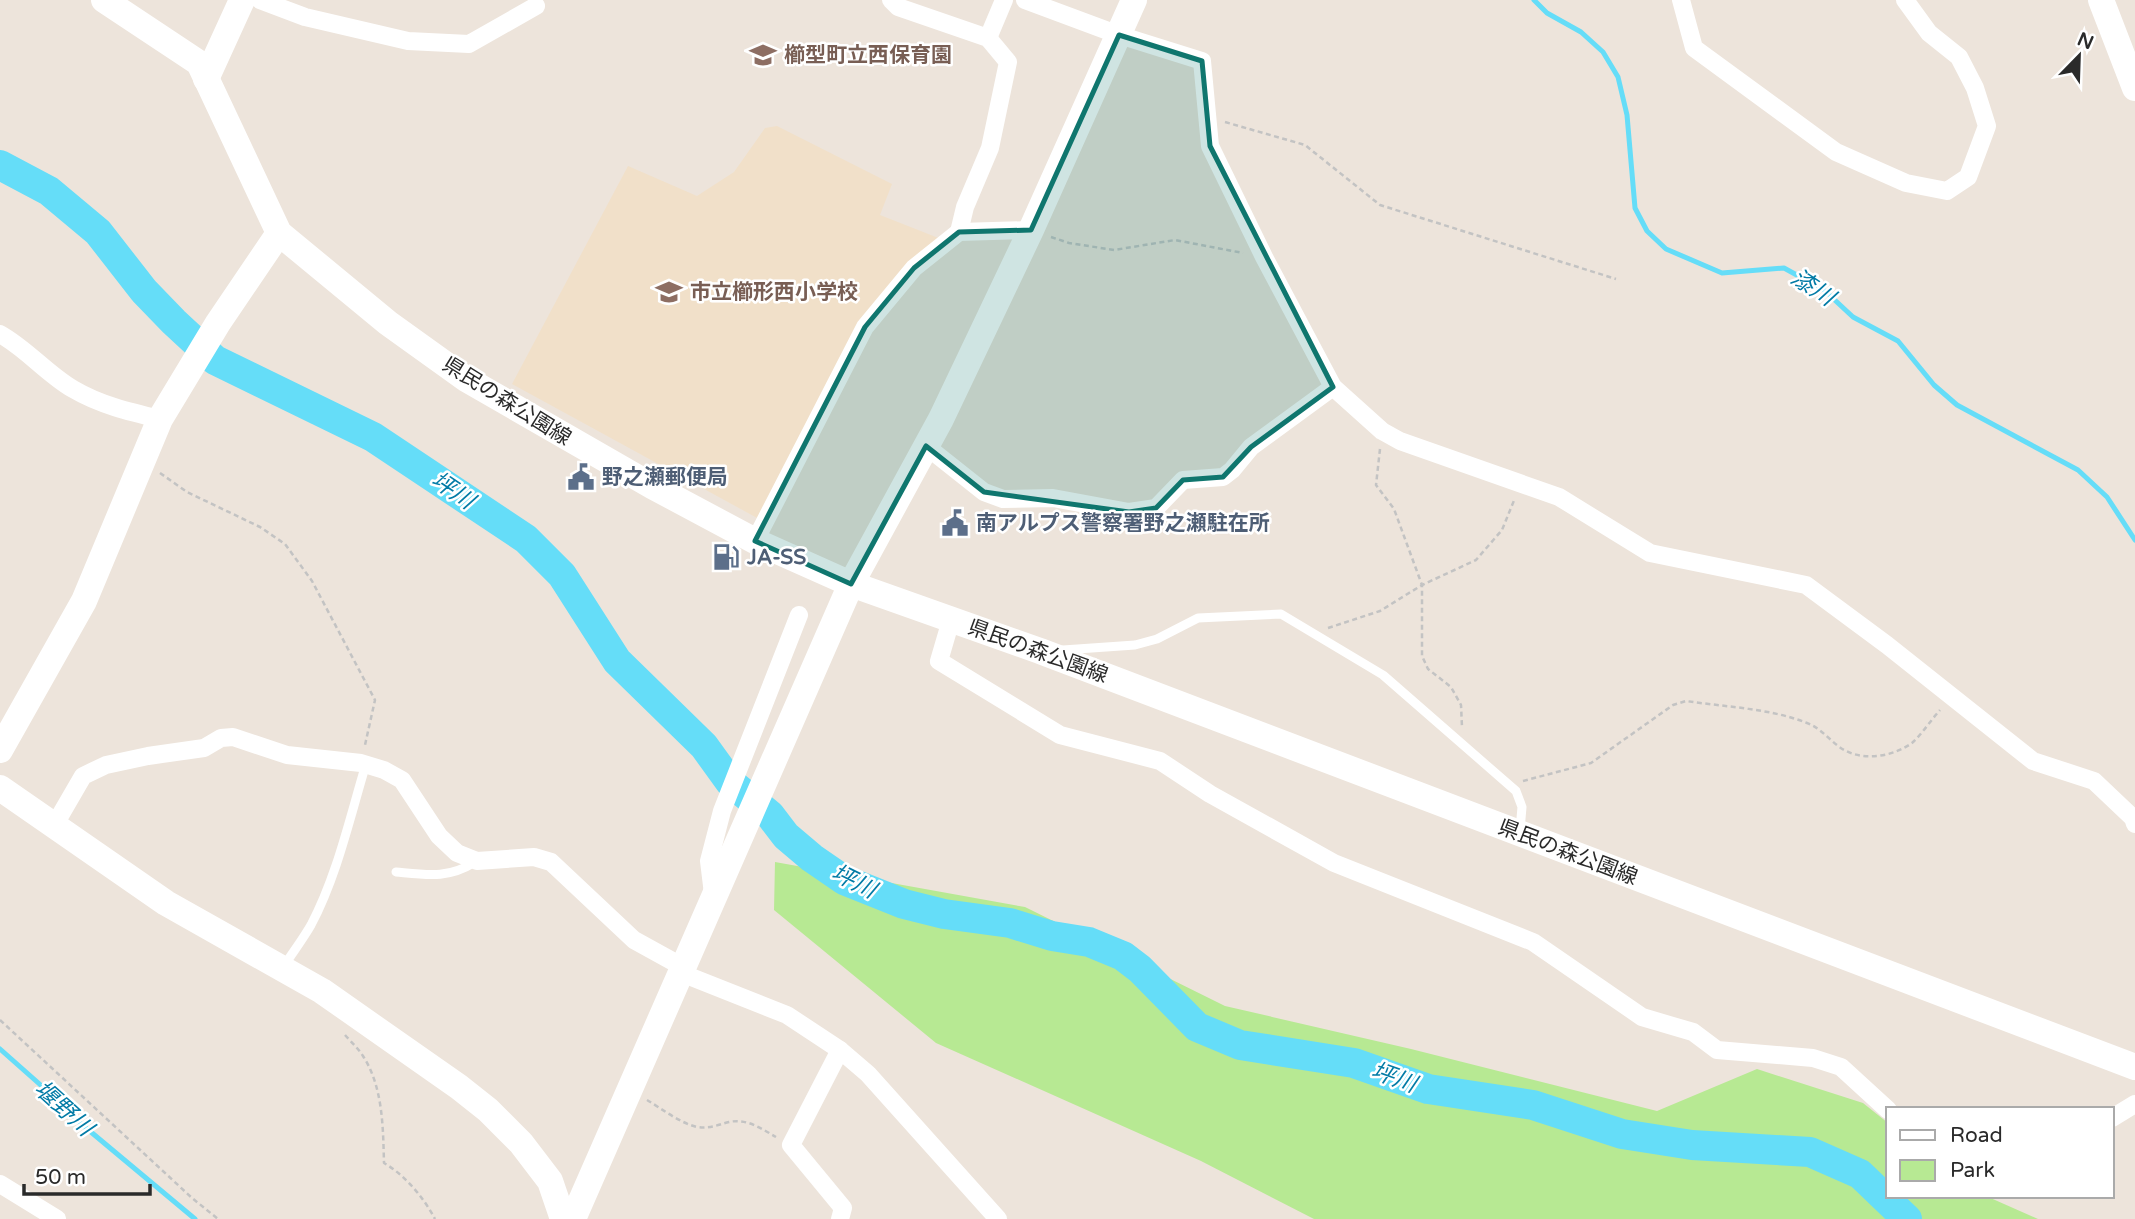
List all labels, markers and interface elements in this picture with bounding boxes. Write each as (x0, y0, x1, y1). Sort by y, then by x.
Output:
north arrow (2044, 21, 2114, 91)
text: N (2074, 28, 2097, 54)
school or university icon: 櫛型町立西保育園 (748, 40, 778, 70)
place label: 櫛型町立西保育園 (784, 43, 952, 68)
water label: 漆川 (1786, 264, 1842, 314)
school or university icon: 市立櫛形西小学校 (654, 277, 684, 307)
place label: 市立櫛形西小学校 (690, 280, 858, 305)
street label: 県民の森公園線 (438, 352, 576, 451)
public building icon: 野之瀬郵便局 (566, 462, 596, 492)
place label: 野之瀬郵便局 (602, 465, 728, 490)
water label: 坪川 (426, 466, 482, 517)
public building icon: 南アルプス警察署野之瀬駐在所 (940, 508, 970, 538)
place label: 南アルプス警察署野之瀬駐在所 (976, 511, 1270, 536)
fuel station icon: JA-SS (711, 542, 741, 572)
place label: JA-SS (746, 545, 806, 570)
street label: 県民の森公園線 (964, 615, 1111, 688)
street label: 県民の森公園線 (1495, 814, 1641, 890)
water label: 坪川 (827, 859, 883, 906)
water label: 坪川 (1367, 1057, 1423, 1100)
water label: 堰野川 (28, 1075, 101, 1144)
legend (1886, 1107, 2114, 1198)
text: Road (1950, 1123, 2003, 1148)
scale bar (24, 1152, 150, 1196)
text: Park (1950, 1158, 1995, 1183)
text: 50 m (35, 1165, 86, 1190)

